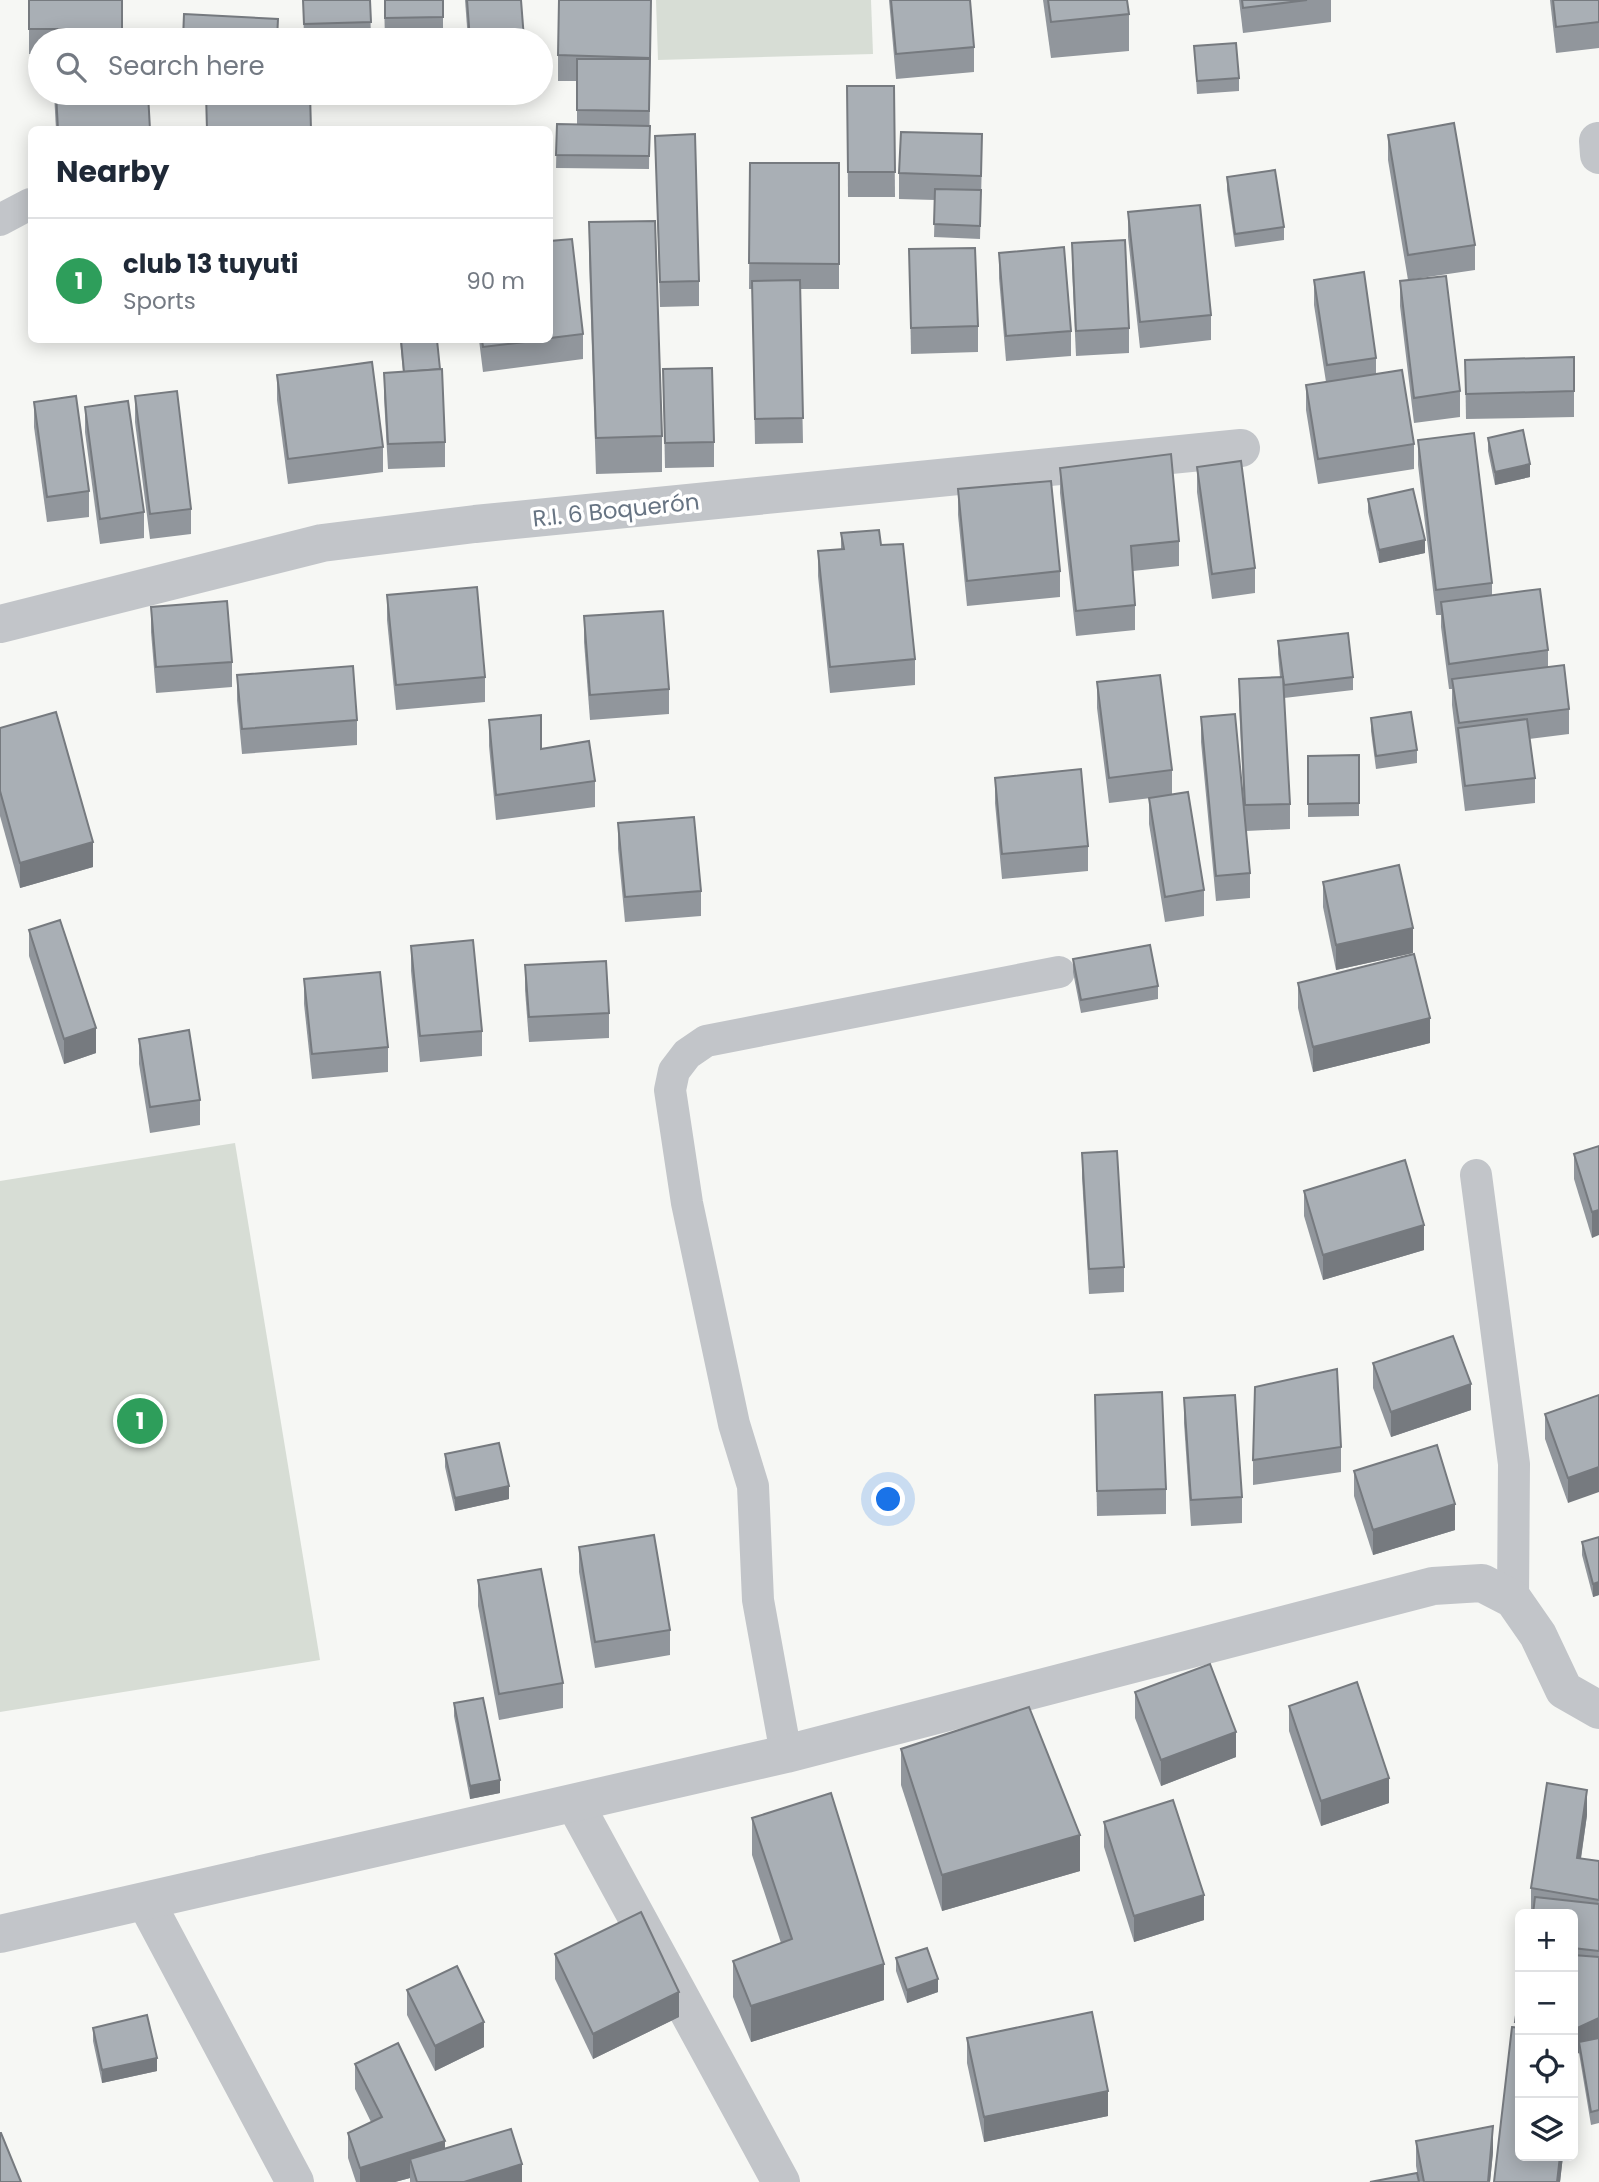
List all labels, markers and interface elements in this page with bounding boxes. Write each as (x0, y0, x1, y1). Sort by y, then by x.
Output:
search box (28, 28, 553, 105)
icon: search (52, 48, 90, 86)
text: Search here (108, 48, 265, 84)
text: Nearby (56, 150, 170, 193)
text: club 13 tuyuti (123, 246, 298, 282)
text: 1 (75, 265, 83, 297)
text: 90 m (466, 265, 525, 297)
text: Sports (123, 285, 196, 317)
street label: R.I. 6 Boquerón (531, 485, 701, 535)
pin: 1 (117, 1395, 163, 1447)
your location (871, 1482, 905, 1516)
map controls (1515, 1909, 1578, 2161)
button: + (1515, 1909, 1578, 1972)
button: − (1515, 1972, 1578, 2035)
button: locate (1515, 2035, 1578, 2098)
button: layers (1515, 2098, 1578, 2161)

